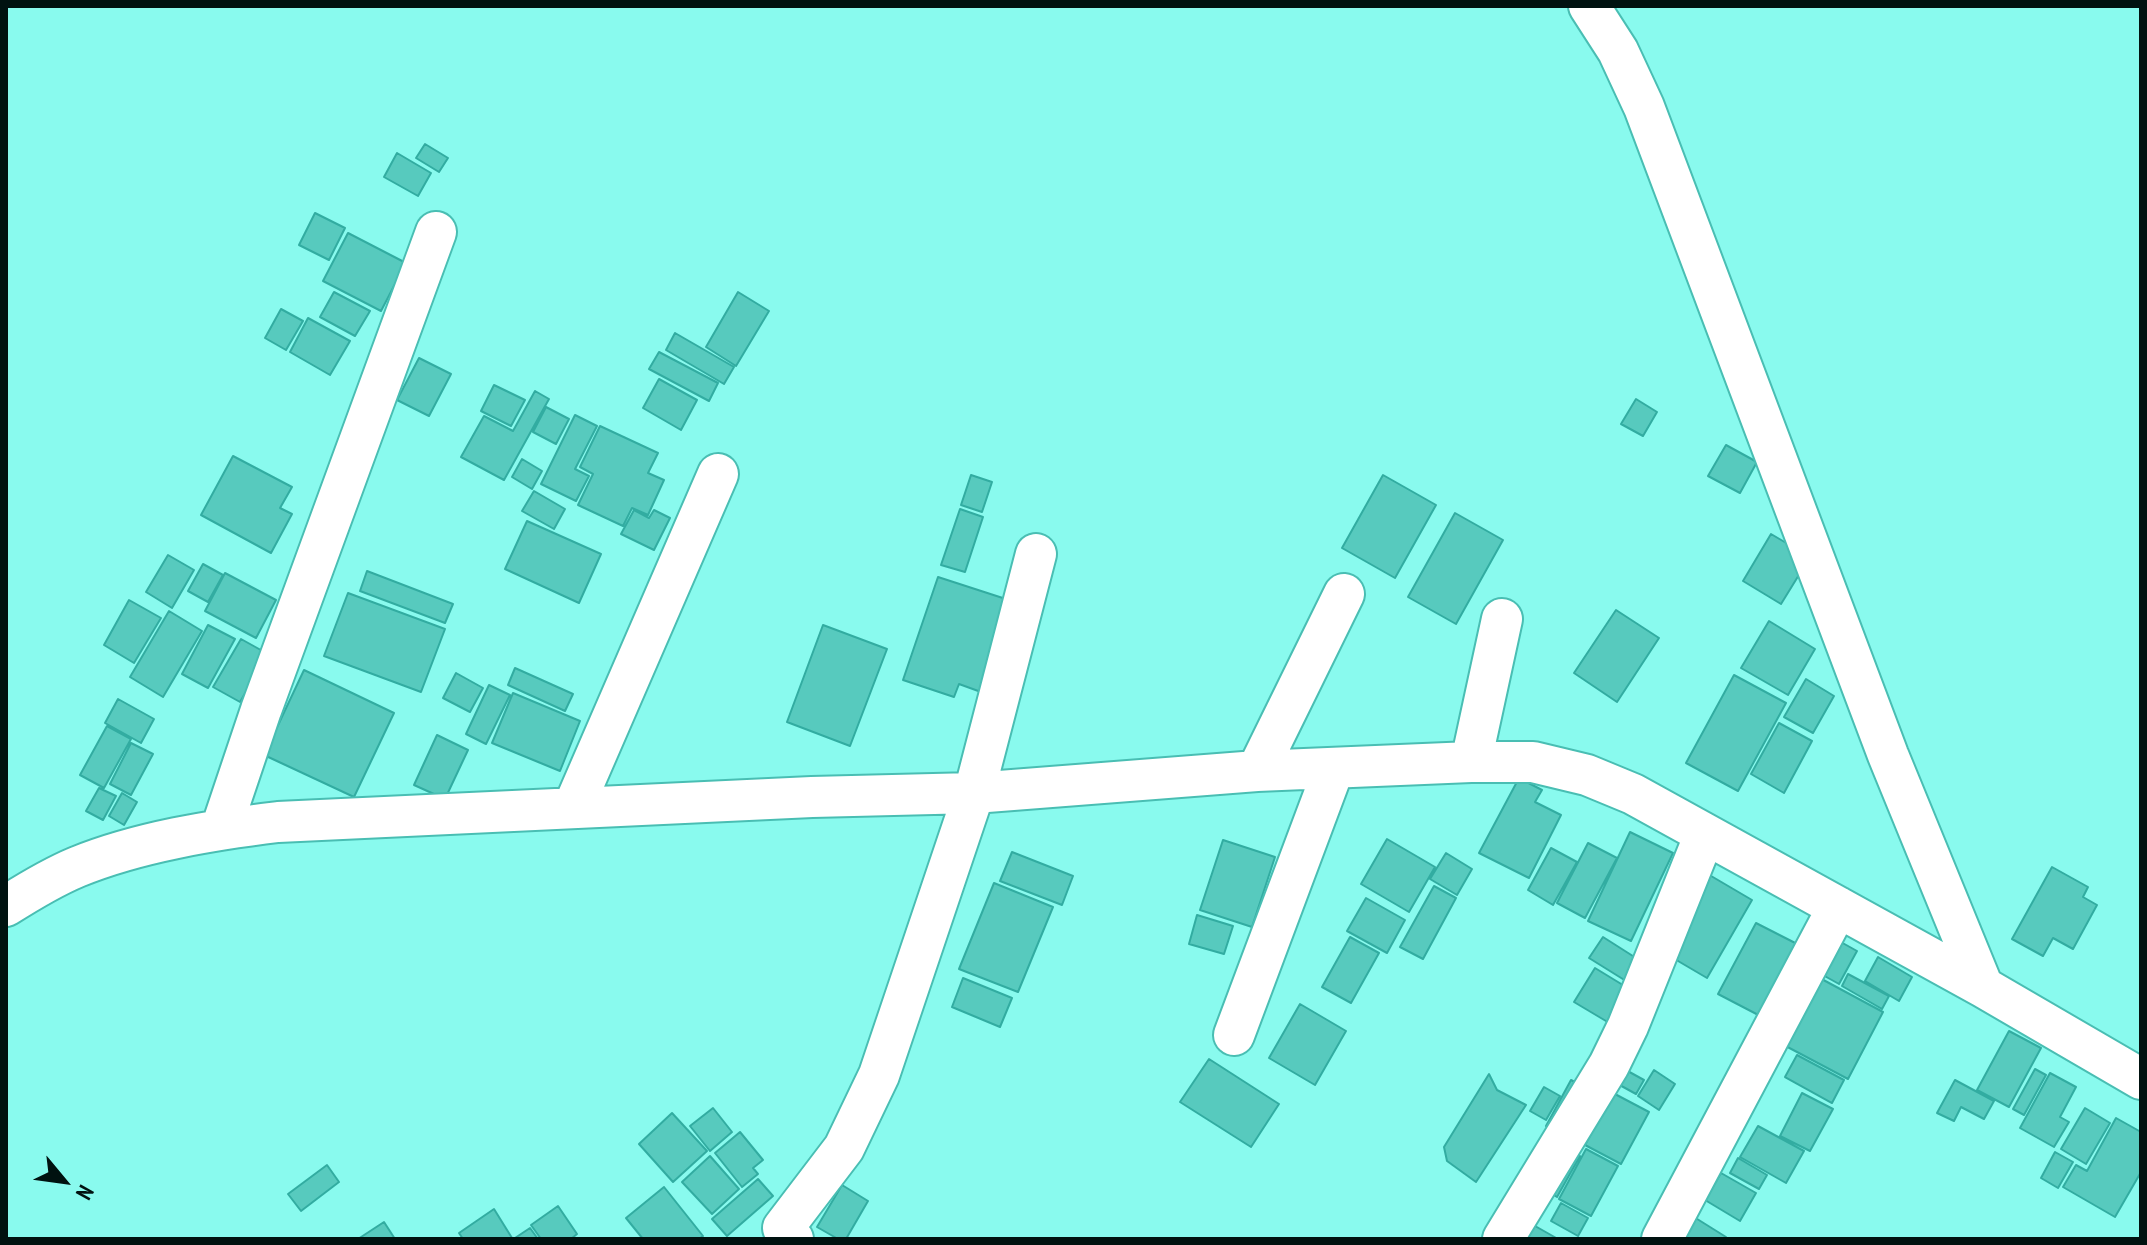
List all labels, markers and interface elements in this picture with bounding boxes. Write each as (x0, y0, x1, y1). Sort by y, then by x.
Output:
north arrow (24, 1141, 104, 1221)
text: N (70, 1181, 100, 1205)

